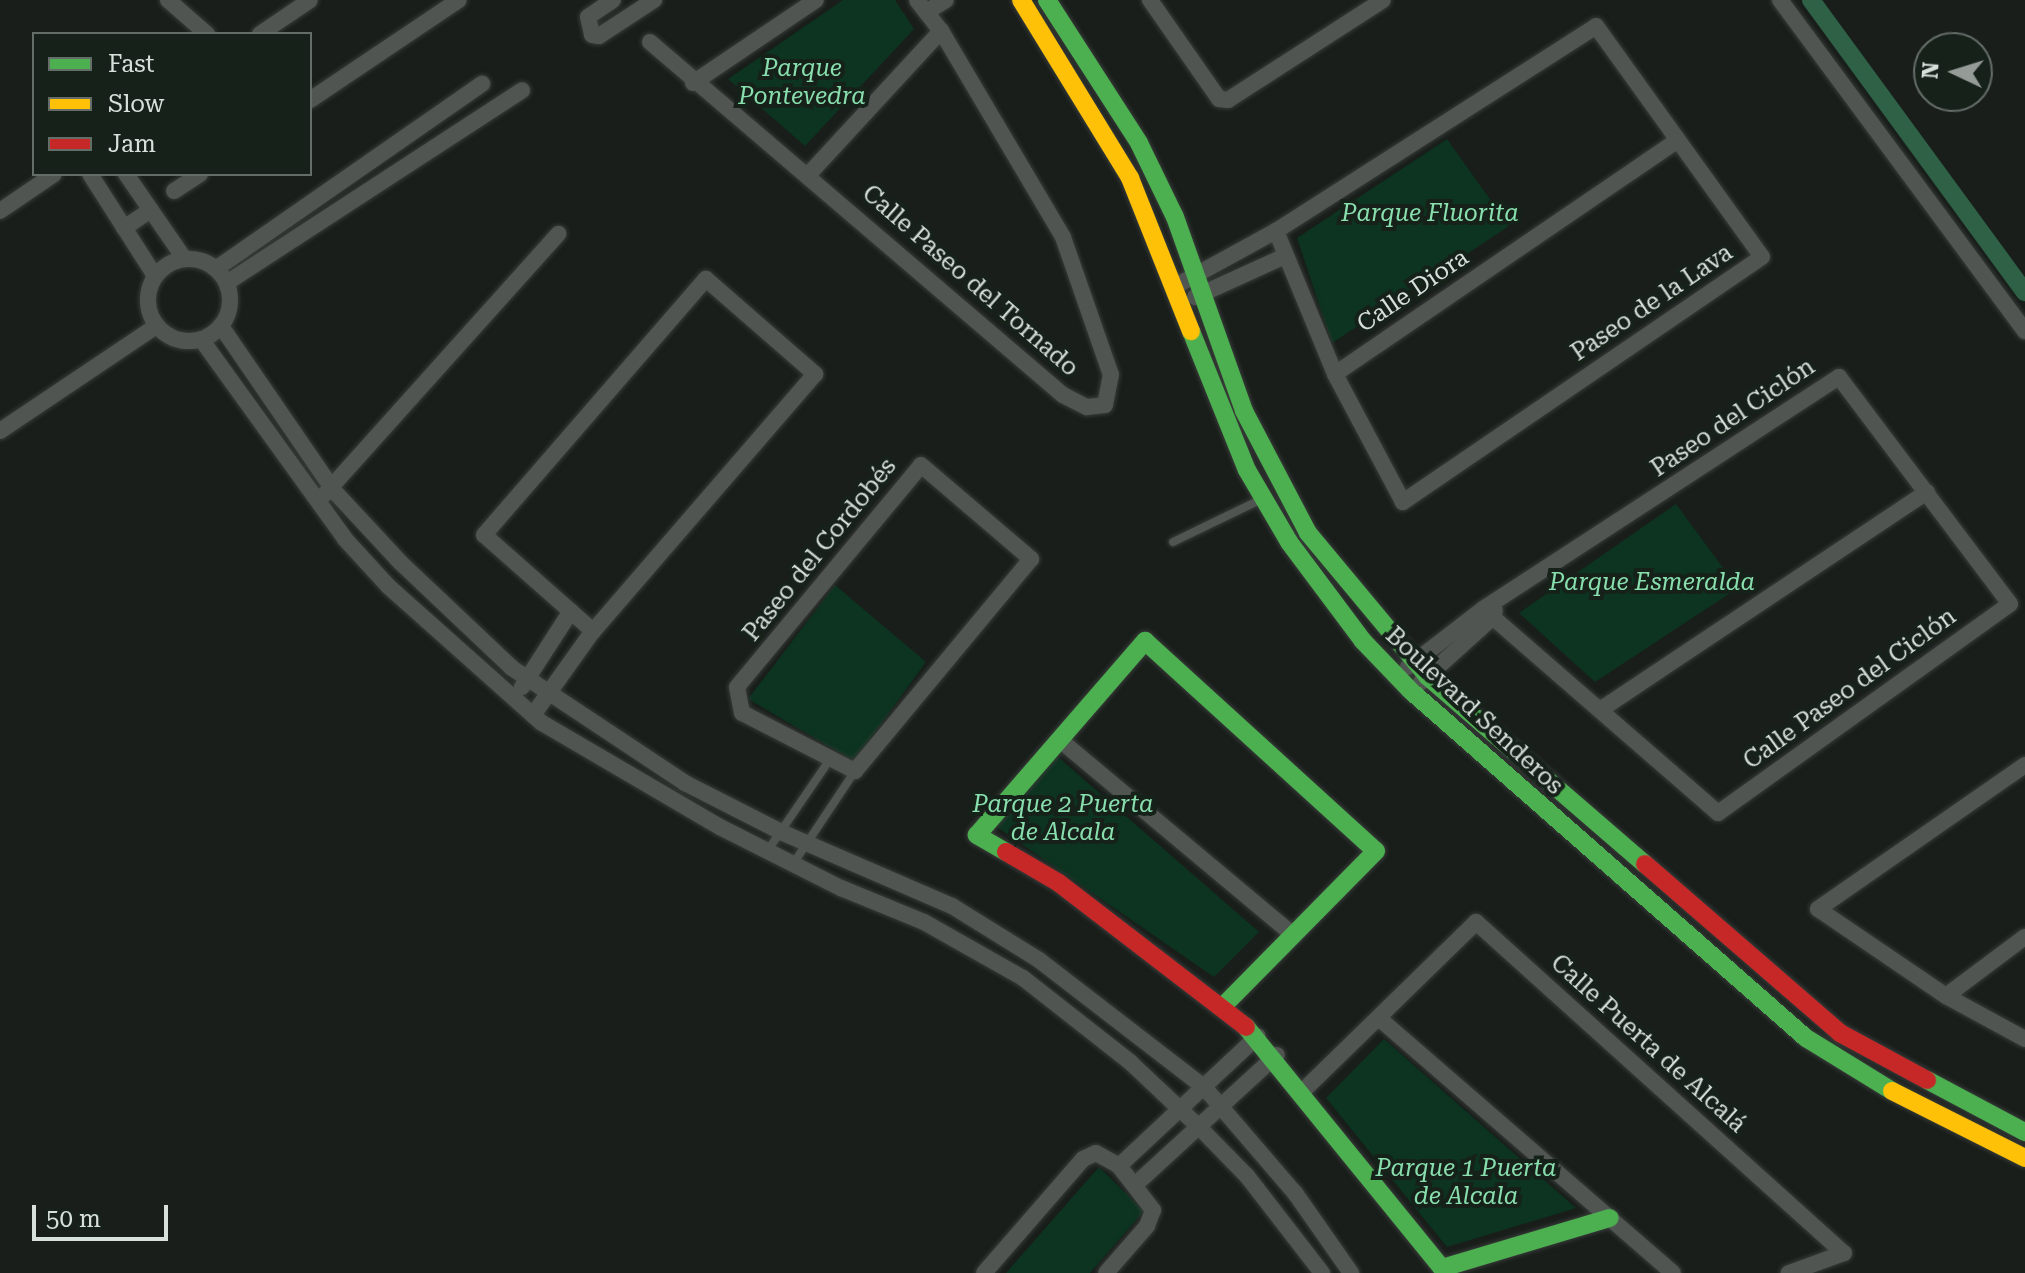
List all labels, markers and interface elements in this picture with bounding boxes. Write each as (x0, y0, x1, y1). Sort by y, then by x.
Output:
legend (32, 32, 312, 176)
north arrow (1913, 32, 1993, 112)
text: Fast (108, 50, 155, 78)
park label: Parque Pontevedra (738, 55, 866, 111)
text: N (1917, 61, 1944, 80)
text: Slow (108, 90, 164, 118)
text: Jam (108, 130, 156, 158)
street label: Calle Paseo del Tornado (856, 179, 1084, 383)
park label: Parque Fluorita (1341, 200, 1519, 228)
street label: Paseo de la Lava (1566, 238, 1738, 368)
street label: Calle Diora (1352, 243, 1474, 339)
street label: Paseo del Ciclón (1646, 353, 1820, 483)
street label: Paseo del Cordobés (737, 453, 903, 647)
park label: Parque Esmeralda (1549, 569, 1755, 597)
street label: Calle Paseo del Ciclón (1738, 602, 1962, 776)
street label: Boulevard Senderos (1379, 621, 1569, 801)
park label: Parque 2 Puerta de Alcala (973, 791, 1153, 847)
street label: Calle Puerta de Alcalá (1545, 949, 1751, 1139)
park label: Parque 1 Puerta de Alcala (1376, 1155, 1556, 1211)
scale bar (36, 1189, 172, 1239)
text: 50 m (46, 1205, 101, 1233)

